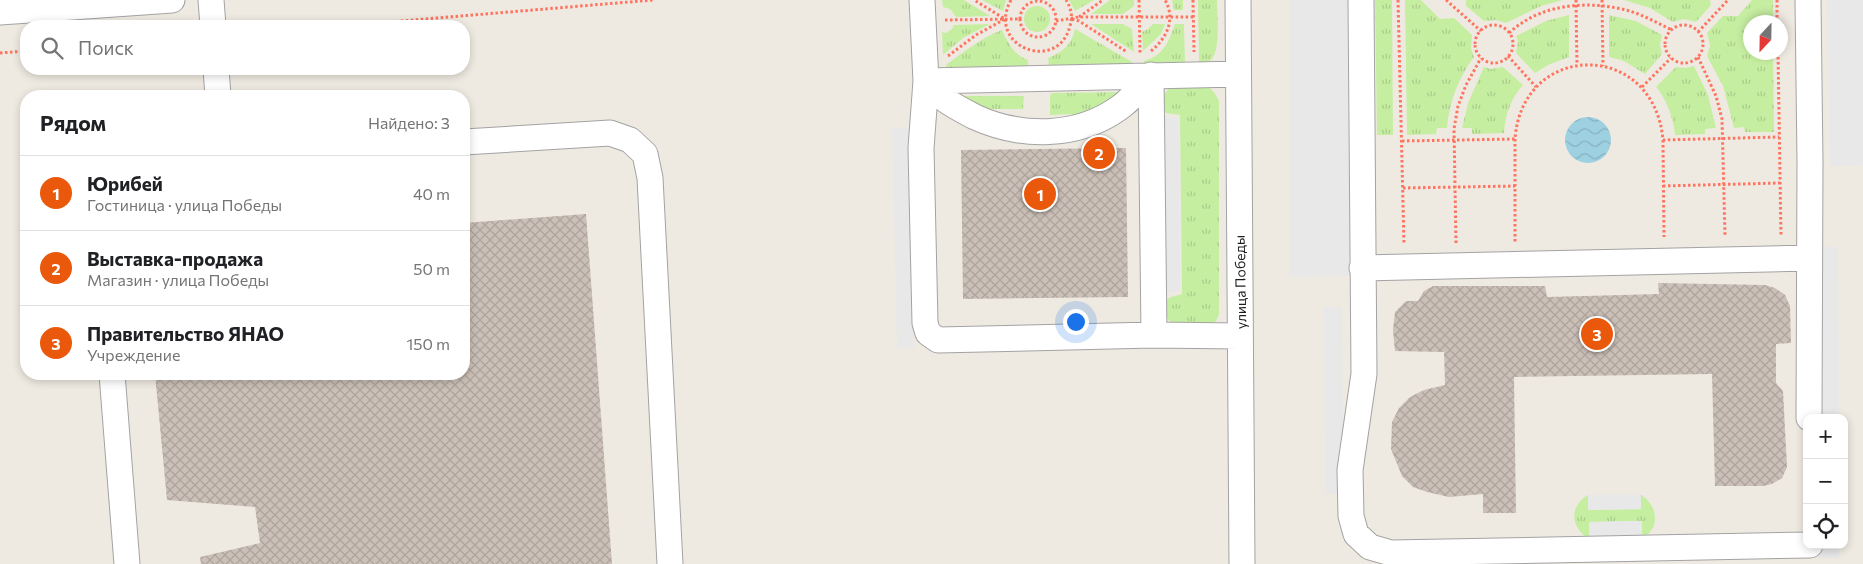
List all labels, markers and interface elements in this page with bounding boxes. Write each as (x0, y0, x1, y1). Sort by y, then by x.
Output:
north arrow (1743, 15, 1788, 60)
search box (20, 20, 470, 75)
icon: search (38, 34, 66, 62)
text: Поиск (78, 36, 134, 59)
text: Рядом (40, 110, 106, 135)
text: Найдено: 3 (368, 113, 450, 132)
pin: 2 (1083, 134, 1115, 172)
text: Юрибей (87, 172, 163, 195)
pin: 1 (1024, 175, 1056, 213)
text: 1 (52, 184, 60, 203)
text: 40 m (413, 184, 450, 203)
text: Гостиница · улица Победы (87, 195, 282, 214)
street label: улица Победы (1231, 235, 1249, 329)
text: Выставка-продажа (87, 247, 263, 270)
text: 2 (51, 259, 61, 278)
text: 50 m (413, 259, 450, 278)
text: Магазин · улица Победы (87, 270, 269, 289)
your location (1063, 309, 1089, 335)
pin: 3 (1581, 315, 1613, 353)
text: Правительство ЯНАО (87, 322, 284, 345)
text: 3 (51, 334, 61, 353)
text: 150 m (407, 334, 450, 353)
text: Учреждение (87, 345, 180, 364)
map controls (1803, 414, 1848, 549)
button: + (1803, 414, 1848, 459)
button: − (1803, 459, 1848, 504)
button: locate (1803, 504, 1848, 549)

